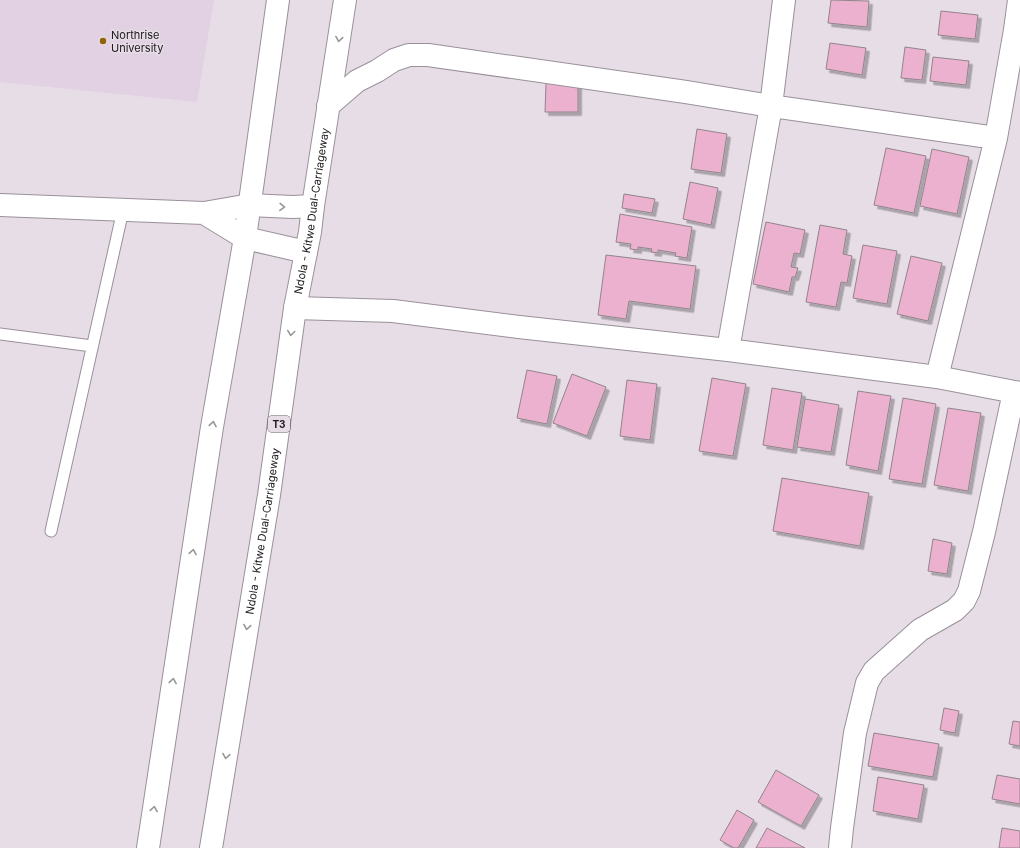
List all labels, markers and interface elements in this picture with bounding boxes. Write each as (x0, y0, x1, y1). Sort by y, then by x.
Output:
place label: Northrise University (111, 28, 163, 55)
one-way arrow (335, 35, 344, 42)
marker: Northrise University (98, 36, 108, 46)
street label: Ndola - Kitwe Dual-Carriageway (291, 127, 332, 295)
one-way arrow (279, 202, 285, 211)
one-way arrow (287, 330, 296, 336)
road number: T3 (268, 416, 290, 432)
one-way arrow (208, 421, 217, 427)
street label: Ndola - Kitwe Dual-Carriageway (242, 447, 282, 615)
one-way arrow (188, 549, 197, 556)
one-way arrow (243, 624, 252, 630)
one-way arrow (169, 678, 177, 684)
one-way arrow (222, 752, 231, 759)
one-way arrow (149, 806, 158, 813)

